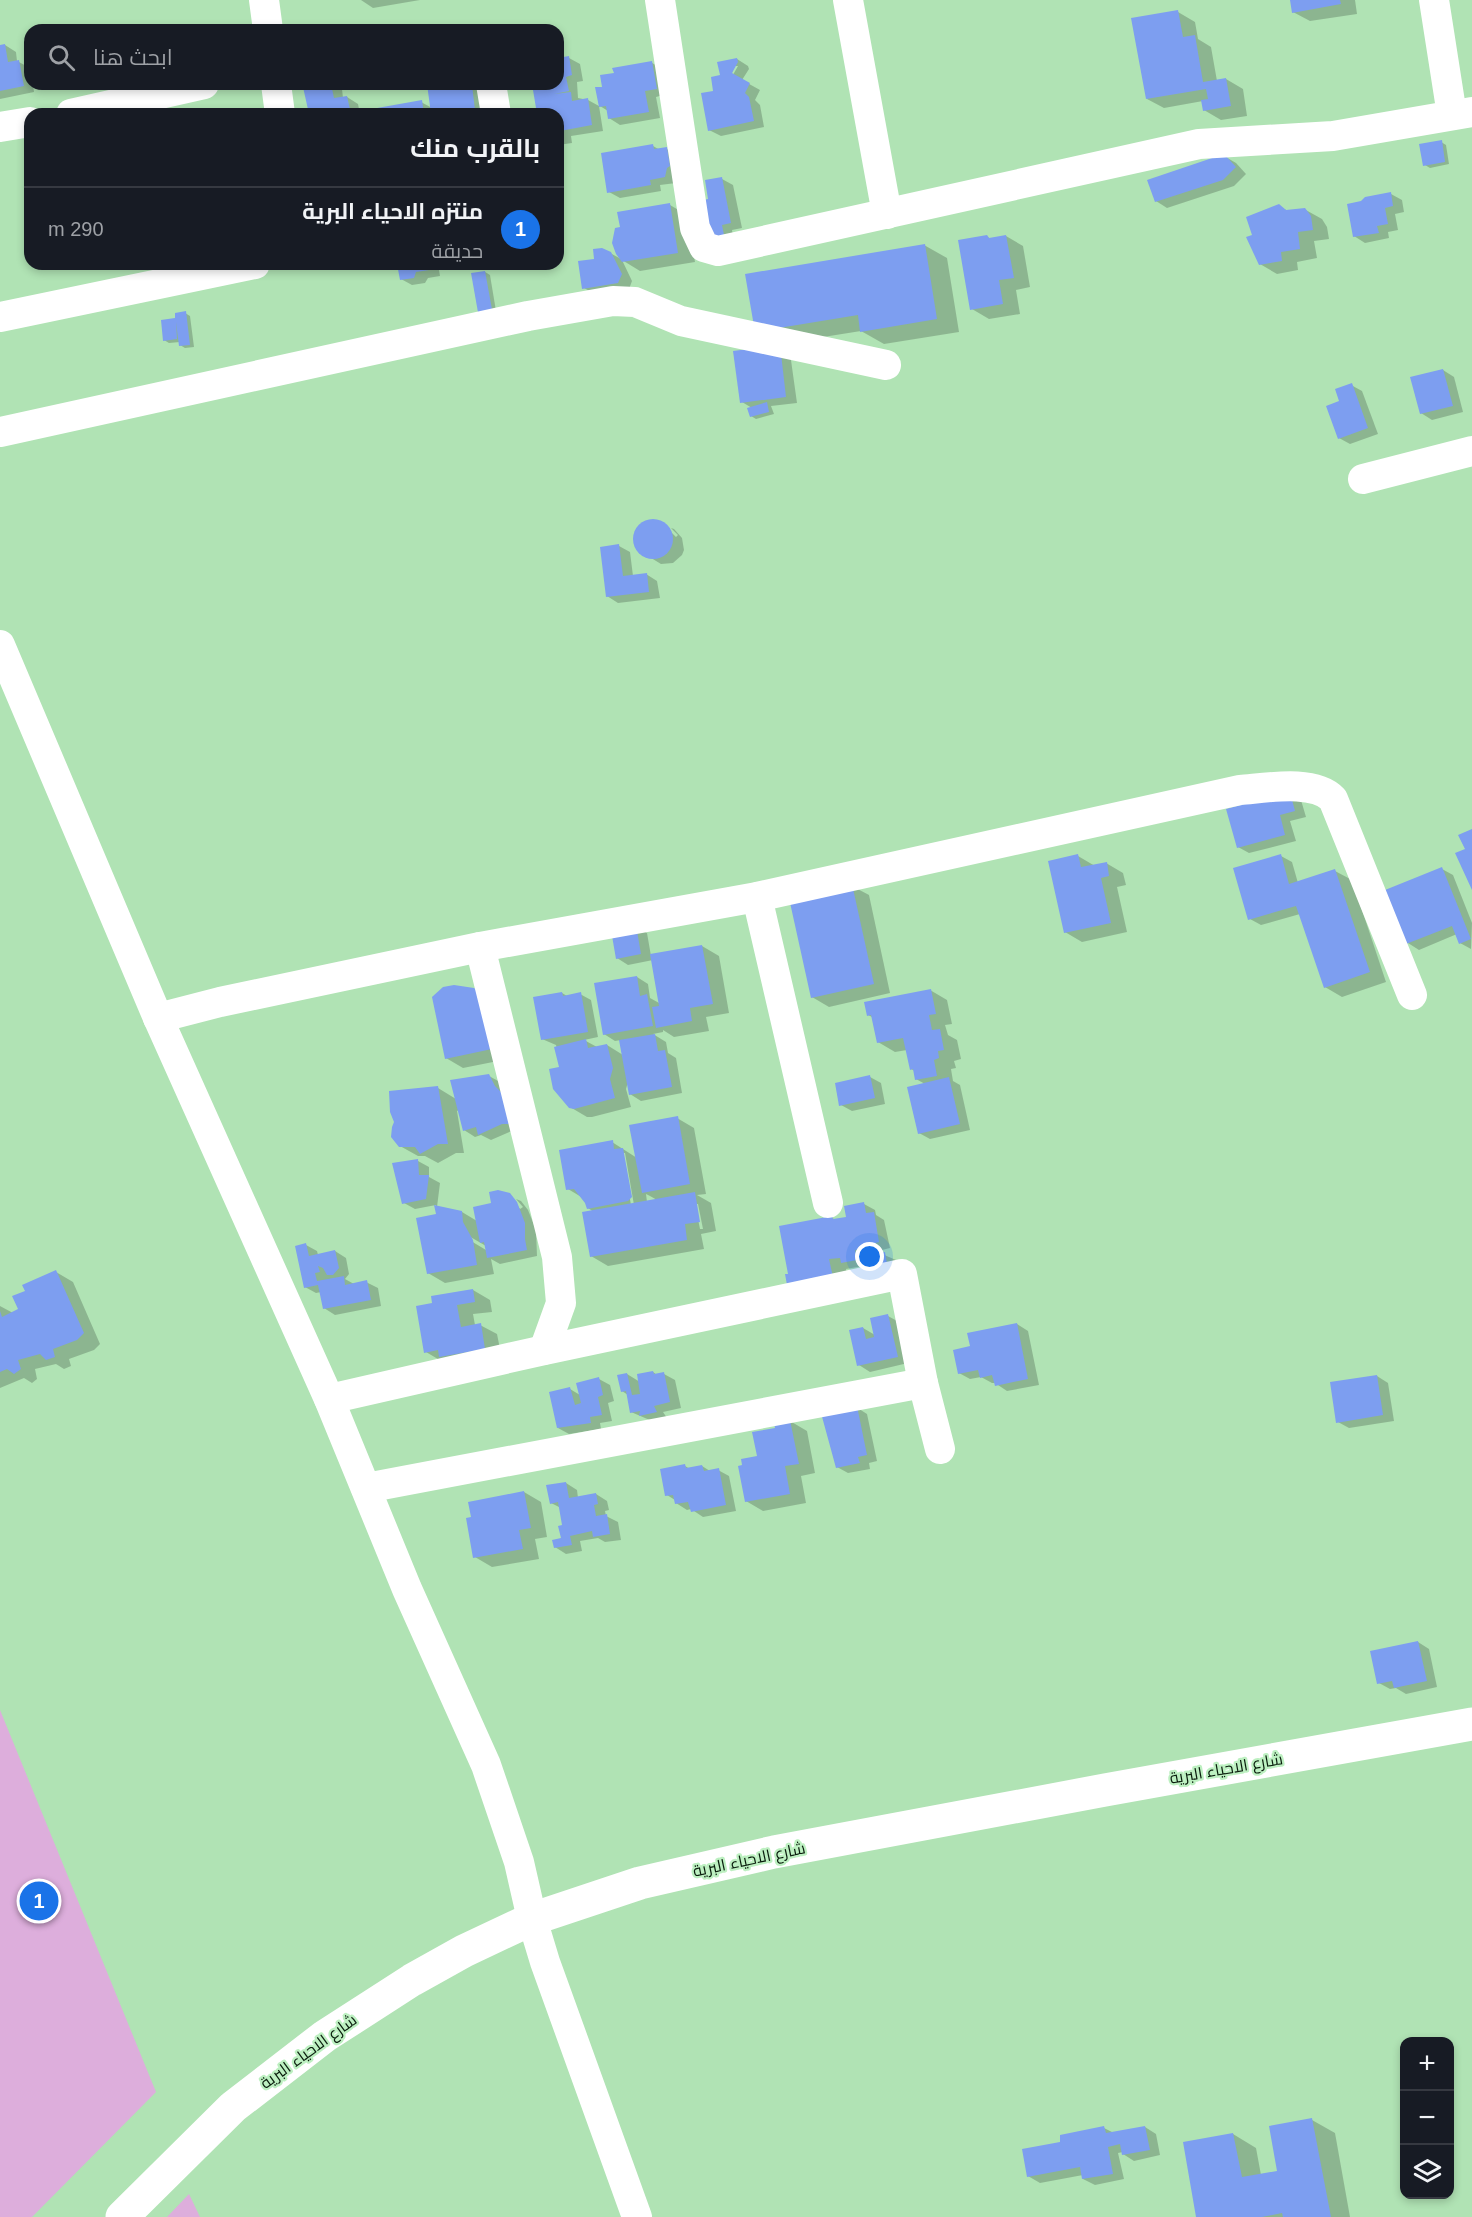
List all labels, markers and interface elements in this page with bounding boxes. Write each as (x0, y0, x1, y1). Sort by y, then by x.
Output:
search box (24, 24, 564, 90)
icon: search (45, 41, 78, 74)
text: ابحث هنا (93, 45, 173, 70)
text: بالقرب منك (410, 133, 540, 163)
text: منتزه الاحياء البرية (302, 199, 483, 224)
text: 290 m (48, 218, 104, 240)
text: 1 (515, 218, 526, 240)
text: حديقة (432, 240, 483, 262)
your location (855, 1242, 884, 1271)
street label: شارع الاحياء البرية (1168, 1750, 1284, 1790)
street label: شارع الاحياء البرية (691, 1839, 808, 1883)
pin: 1 (20, 1878, 58, 1924)
street label: شارع الاحياء البرية (257, 2011, 361, 2094)
map controls (1400, 2037, 1454, 2199)
button: + (1400, 2037, 1454, 2091)
button: − (1400, 2091, 1454, 2145)
button: layers (1400, 2145, 1454, 2199)

